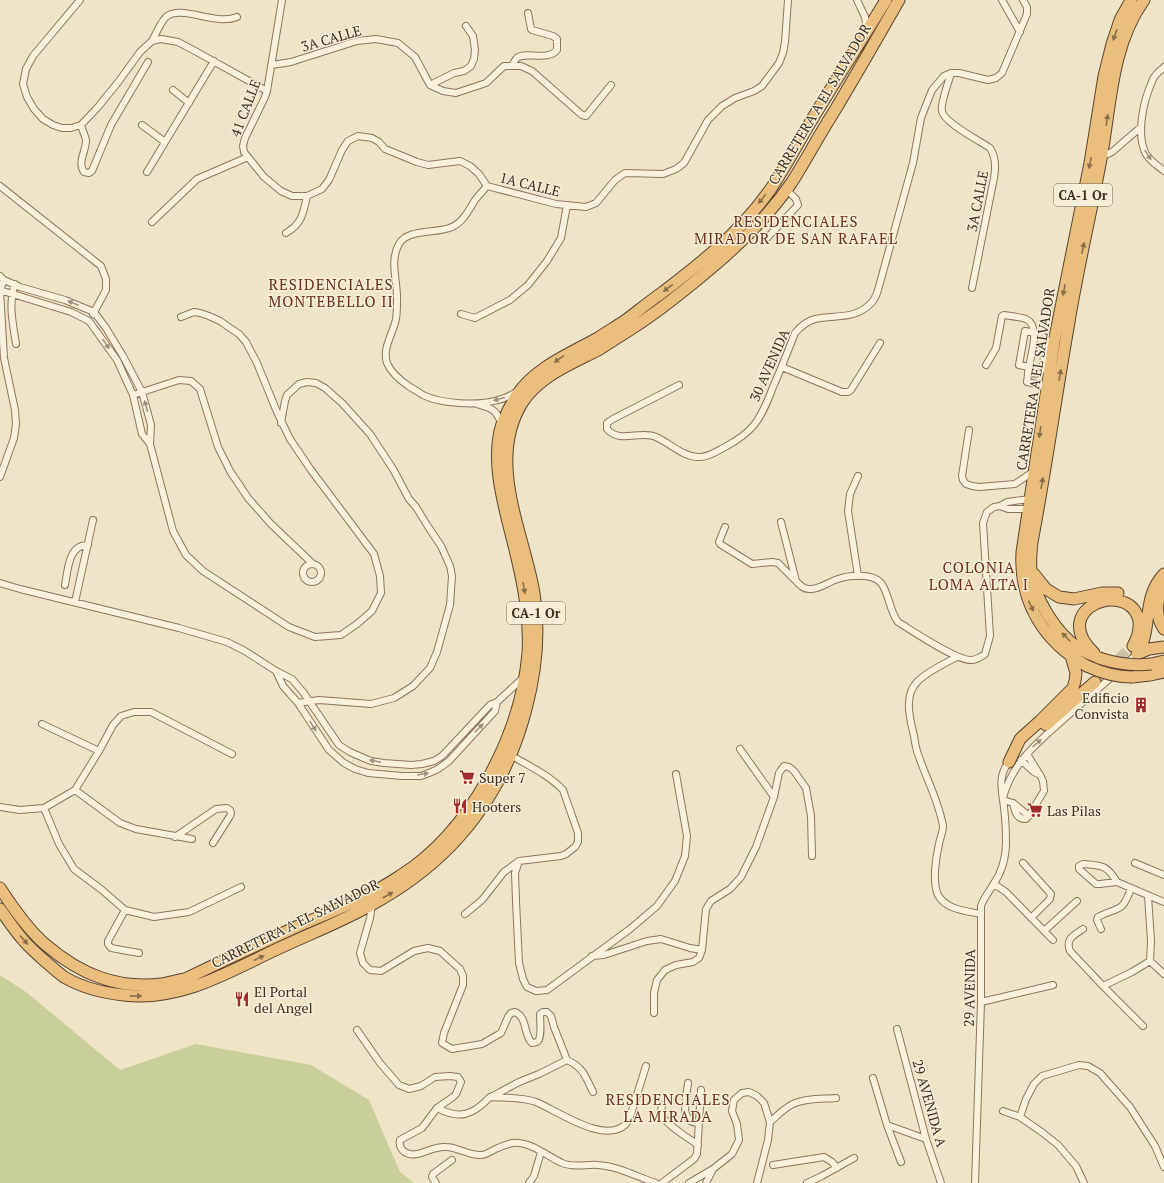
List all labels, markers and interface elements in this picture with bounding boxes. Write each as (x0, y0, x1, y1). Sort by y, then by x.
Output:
street label: 3A CALLE (299, 20, 363, 56)
street label: CARRETERA A EL SALVADOR (763, 20, 875, 188)
one-way arrow (1111, 30, 1117, 42)
street label: 41 CALLE (225, 77, 265, 139)
one-way arrow (1104, 114, 1110, 126)
one-way arrow (1144, 149, 1152, 160)
one-way arrow (1087, 157, 1093, 169)
street label: 1A CALLE (498, 167, 562, 201)
street label: 3A CALLE (962, 169, 992, 233)
road number: CA-1 Or (1054, 184, 1112, 206)
one-way arrow (758, 194, 766, 205)
district label: RESIDENCIALES MIRADOR DE SAN RAFAEL (694, 211, 898, 248)
one-way arrow (1080, 242, 1086, 254)
district label: RESIDENCIALES MONTEBELLO II (268, 274, 394, 311)
one-way arrow (662, 284, 673, 292)
one-way arrow (1061, 284, 1067, 296)
street label: CARRETERA A EL SALVADOR (1011, 286, 1059, 472)
one-way arrow (67, 300, 79, 306)
street label: 30 AVENIDA (744, 325, 794, 404)
one-way arrow (102, 339, 110, 349)
one-way arrow (554, 355, 564, 363)
one-way arrow (1057, 369, 1063, 381)
one-way arrow (492, 397, 505, 403)
one-way arrow (142, 400, 148, 412)
one-way arrow (1037, 426, 1043, 438)
one-way arrow (1039, 477, 1045, 490)
district label: COLONIA LOMA ALTA I (929, 557, 1029, 594)
one-way arrow (521, 582, 527, 595)
one-way arrow (1028, 600, 1034, 612)
road number: CA-1 Or (507, 602, 565, 624)
one-way arrow (1061, 632, 1071, 642)
place label: Edificio Convista (1075, 688, 1129, 723)
building icon: Edificio Convista (1132, 696, 1150, 714)
one-way arrow (309, 721, 317, 731)
one-way arrow (474, 723, 484, 733)
one-way arrow (1032, 739, 1042, 748)
one-way arrow (369, 758, 381, 764)
supermarket icon: Super 7 (458, 768, 476, 786)
place label: Super 7 (479, 768, 526, 787)
one-way arrow (417, 771, 429, 777)
restaurant icon: Hooters (451, 797, 469, 815)
place label: Hooters (472, 797, 521, 816)
supermarket icon: Las Pilas (1026, 801, 1044, 819)
place label: Las Pilas (1047, 801, 1101, 820)
street label: CARRETERA A EL SALVADOR (208, 874, 382, 972)
one-way arrow (383, 891, 394, 898)
one-way arrow (19, 935, 28, 946)
street label: 29 AVENIDA (959, 949, 979, 1027)
one-way arrow (253, 955, 265, 961)
place label: El Portal del Angel (254, 982, 313, 1017)
restaurant icon: El Portal del Angel (233, 990, 251, 1008)
one-way arrow (130, 993, 143, 999)
street label: 29 AVENIDA A (908, 1057, 952, 1149)
district label: RESIDENCIALES LA MIRADA (605, 1089, 731, 1126)

